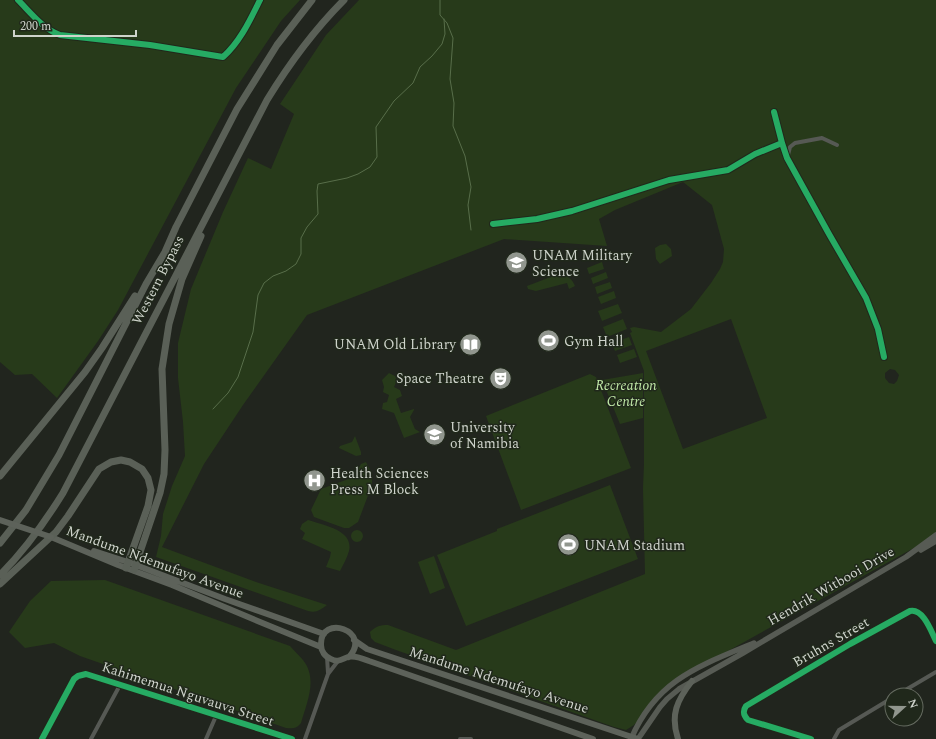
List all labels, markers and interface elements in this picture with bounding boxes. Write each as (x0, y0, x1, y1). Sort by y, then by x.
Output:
scale bar (14, 12, 136, 38)
text: 200 m (20, 17, 51, 36)
street label: Western Bypass (126, 232, 190, 328)
place label: UNAM Military Science (532, 245, 633, 282)
school or university icon: UNAM Military Science (504, 250, 530, 276)
sports icon: Gym Hall (535, 328, 561, 354)
library icon: UNAM Old Library (458, 331, 484, 357)
place label: Gym Hall (564, 331, 623, 352)
place label: UNAM Old Library (334, 334, 457, 355)
theatre icon: Space Theatre (487, 365, 513, 391)
place label: Space Theatre (396, 368, 484, 389)
park label: Recreation Centre (595, 375, 657, 412)
place label: University of Namibia (450, 417, 519, 454)
school or university icon: University of Namibia (421, 422, 447, 448)
place label: Health Sciences Press M Block (330, 463, 429, 500)
hospital icon: Health Sciences Press M Block (302, 468, 328, 494)
street label: Mandume Ndemufayo Avenue (63, 520, 247, 604)
sports icon: UNAM Stadium (555, 532, 581, 558)
place label: UNAM Stadium (584, 535, 685, 556)
street label: Hendrik Witbooi Drive (764, 541, 899, 631)
street label: Bruhns Street (789, 612, 873, 672)
street label: Mandume Ndemufayo Avenue (407, 641, 592, 719)
street label: Kahimemua Nguvauva Street (99, 656, 277, 732)
north arrow (884, 687, 924, 727)
text: N (903, 696, 922, 711)

